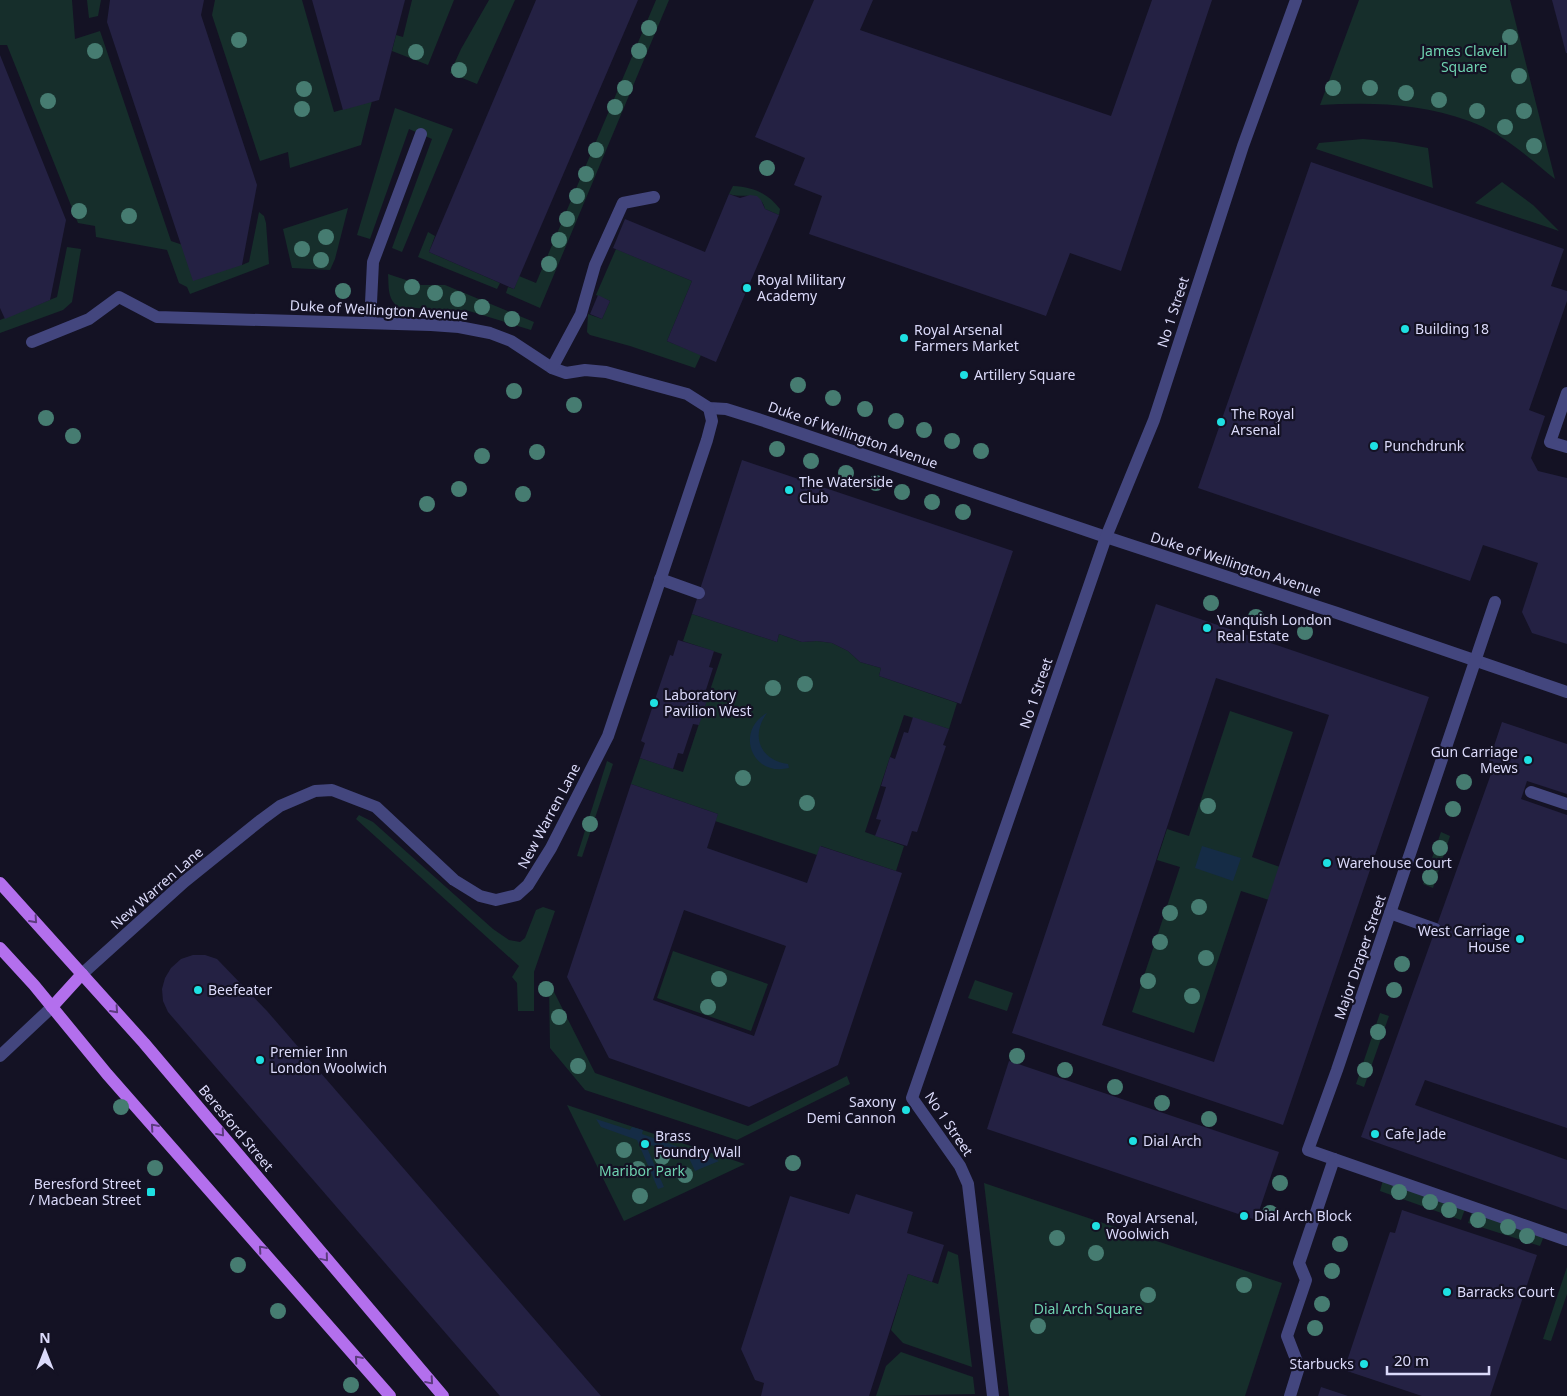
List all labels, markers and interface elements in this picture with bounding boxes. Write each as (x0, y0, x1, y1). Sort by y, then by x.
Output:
park label: James Clavell Square (1419, 41, 1507, 76)
place label: Royal Military Academy (757, 270, 846, 305)
street label: No 1 Street (1152, 274, 1193, 350)
marker: Royal Military Academy (741, 282, 753, 294)
street label: Duke of Wellington Avenue (289, 295, 469, 324)
place label: Building 18 (1415, 319, 1489, 338)
place label: Royal Arsenal Farmers Market (914, 320, 1019, 355)
marker: Building 18 (1399, 323, 1411, 335)
marker: Royal Arsenal Farmers Market (898, 332, 910, 344)
place label: Artillery Square (974, 365, 1075, 384)
marker: Artillery Square (958, 369, 970, 381)
street label: Duke of Wellington Avenue (766, 396, 941, 473)
place label: The Royal Arsenal (1231, 404, 1294, 439)
marker: The Royal Arsenal (1215, 416, 1227, 428)
place label: Punchdrunk (1384, 436, 1465, 455)
marker: Punchdrunk (1368, 440, 1380, 452)
place label: The Waterside Club (799, 472, 893, 507)
marker: The Waterside Club (783, 484, 795, 496)
street label: Duke of Wellington Avenue (1148, 527, 1324, 600)
place label: Vanquish London Real Estate (1217, 610, 1332, 645)
marker: Vanquish London Real Estate (1201, 622, 1213, 634)
street label: No 1 Street (1015, 655, 1056, 731)
place label: Laboratory Pavilion West (664, 685, 751, 720)
marker: Laboratory Pavilion West (648, 697, 660, 709)
place label: Gun Carriage Mews (1431, 742, 1518, 777)
marker: Gun Carriage Mews (1522, 754, 1534, 766)
street label: New Warren Lane (513, 760, 584, 872)
street label: New Warren Lane (106, 842, 207, 933)
place label: Warehouse Court (1337, 853, 1452, 872)
marker: Warehouse Court (1321, 857, 1333, 869)
street label: Major Draper Street (1329, 892, 1390, 1022)
one-way arrow (28, 914, 37, 923)
place label: West Carriage House (1418, 921, 1510, 956)
marker: West Carriage House (1514, 933, 1526, 945)
place label: Beefeater (208, 980, 272, 999)
marker: Beefeater (192, 984, 204, 996)
one-way arrow (109, 1004, 118, 1013)
place label: Premier Inn London Woolwich (270, 1042, 387, 1077)
marker: Premier Inn London Woolwich (254, 1054, 266, 1066)
street label: Beresford Street (195, 1080, 278, 1175)
street label: No 1 Street (921, 1088, 978, 1159)
place label: Saxony Demi Cannon (806, 1092, 897, 1127)
marker: Saxony Demi Cannon (900, 1104, 912, 1116)
one-way arrow (152, 1124, 160, 1133)
place label: Cafe Jade (1385, 1124, 1446, 1143)
place label: Brass Foundry Wall (655, 1126, 741, 1161)
one-way arrow (215, 1127, 223, 1136)
marker: Cafe Jade (1369, 1128, 1381, 1140)
place label: Dial Arch (1143, 1131, 1202, 1150)
marker: Dial Arch (1127, 1135, 1139, 1147)
marker: Brass Foundry Wall (639, 1138, 651, 1150)
park label: Maribor Park (599, 1161, 686, 1180)
place label: Beresford Street / Macbean Street (29, 1174, 141, 1209)
marker: Beresford Street / Macbean Street (145, 1186, 157, 1198)
place label: Dial Arch Block (1254, 1206, 1352, 1225)
place label: Royal Arsenal, Woolwich (1106, 1208, 1198, 1243)
marker: Dial Arch Block (1238, 1210, 1250, 1222)
marker: Royal Arsenal, Woolwich (1090, 1220, 1102, 1232)
one-way arrow (259, 1246, 268, 1255)
one-way arrow (319, 1252, 328, 1261)
place label: Barracks Court (1457, 1282, 1554, 1301)
marker: Barracks Court (1441, 1286, 1453, 1298)
park label: Dial Arch Square (1034, 1299, 1142, 1318)
north arrow (20, 1326, 70, 1376)
text: N (39, 1328, 51, 1347)
scale bar (1387, 1344, 1490, 1376)
text: 20 m (1394, 1350, 1429, 1370)
place label: Starbucks (1289, 1354, 1354, 1373)
one-way arrow (354, 1356, 363, 1365)
marker: Starbucks (1358, 1358, 1370, 1370)
one-way arrow (425, 1376, 434, 1385)

